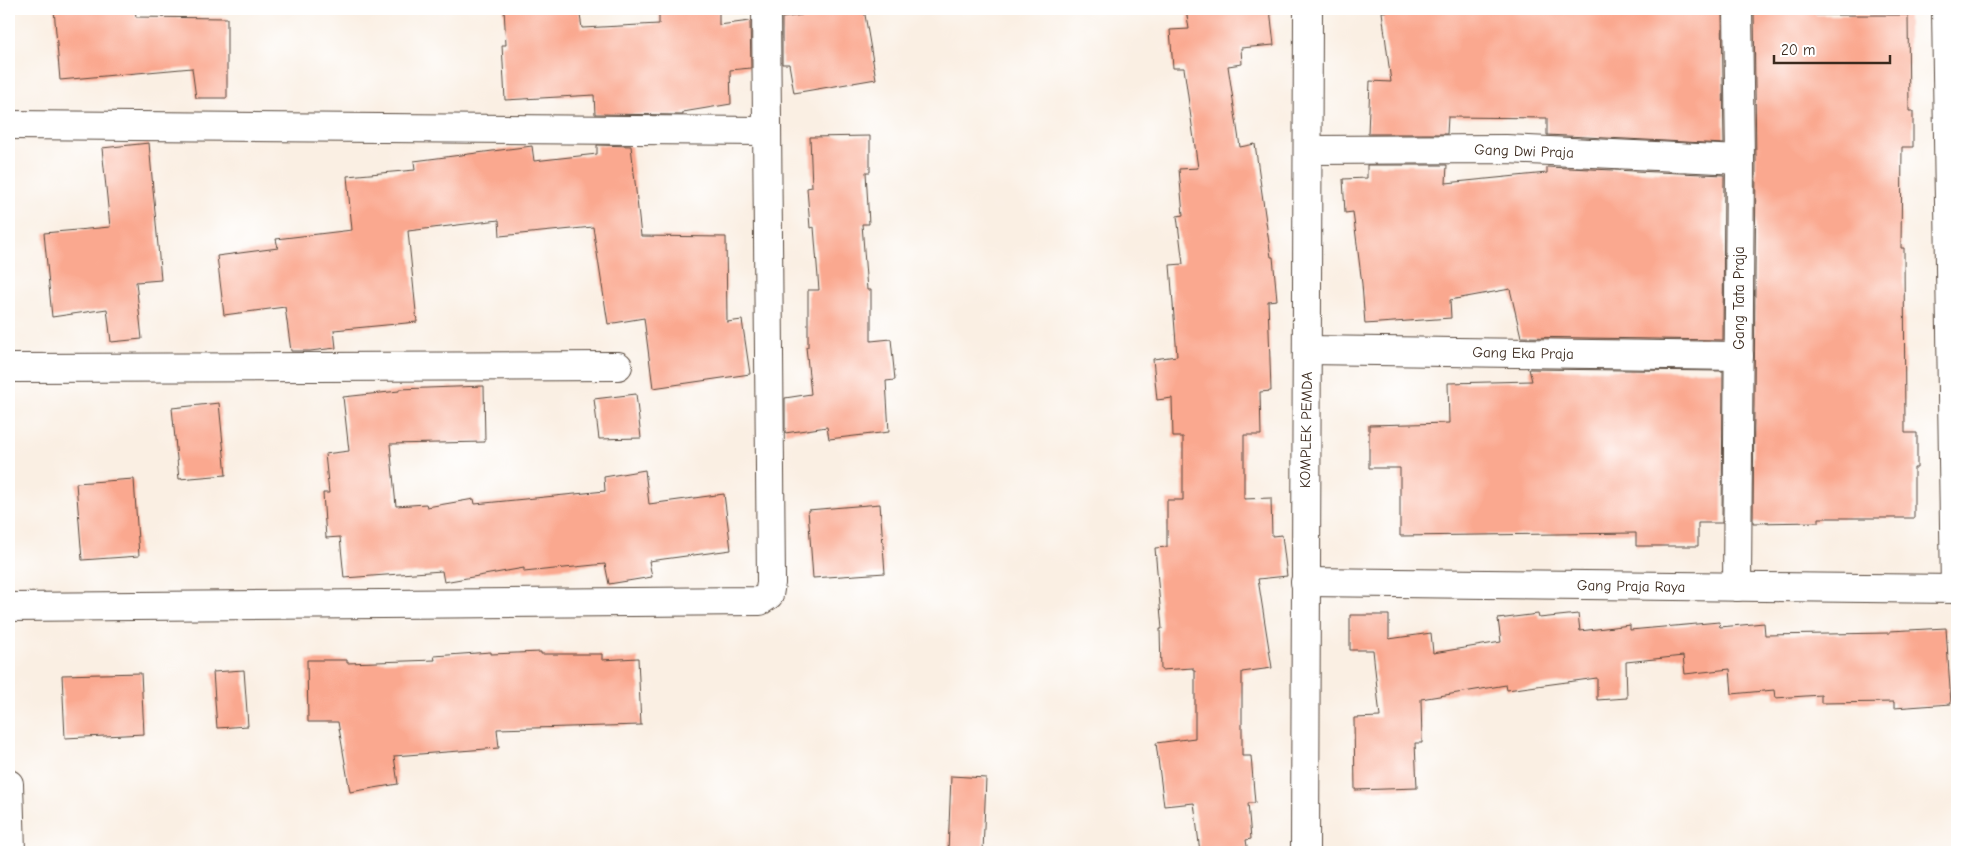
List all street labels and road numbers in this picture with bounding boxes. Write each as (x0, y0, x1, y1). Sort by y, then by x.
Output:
street label: Gang Dwi Praja (1474, 140, 1574, 162)
street label: Gang Tata Praja (1730, 246, 1748, 350)
street label: Gang Eka Praja (1472, 343, 1574, 363)
street label: KOMPLEK PEMDA (1296, 371, 1316, 488)
street label: Gang Praja Raya (1577, 576, 1685, 596)

